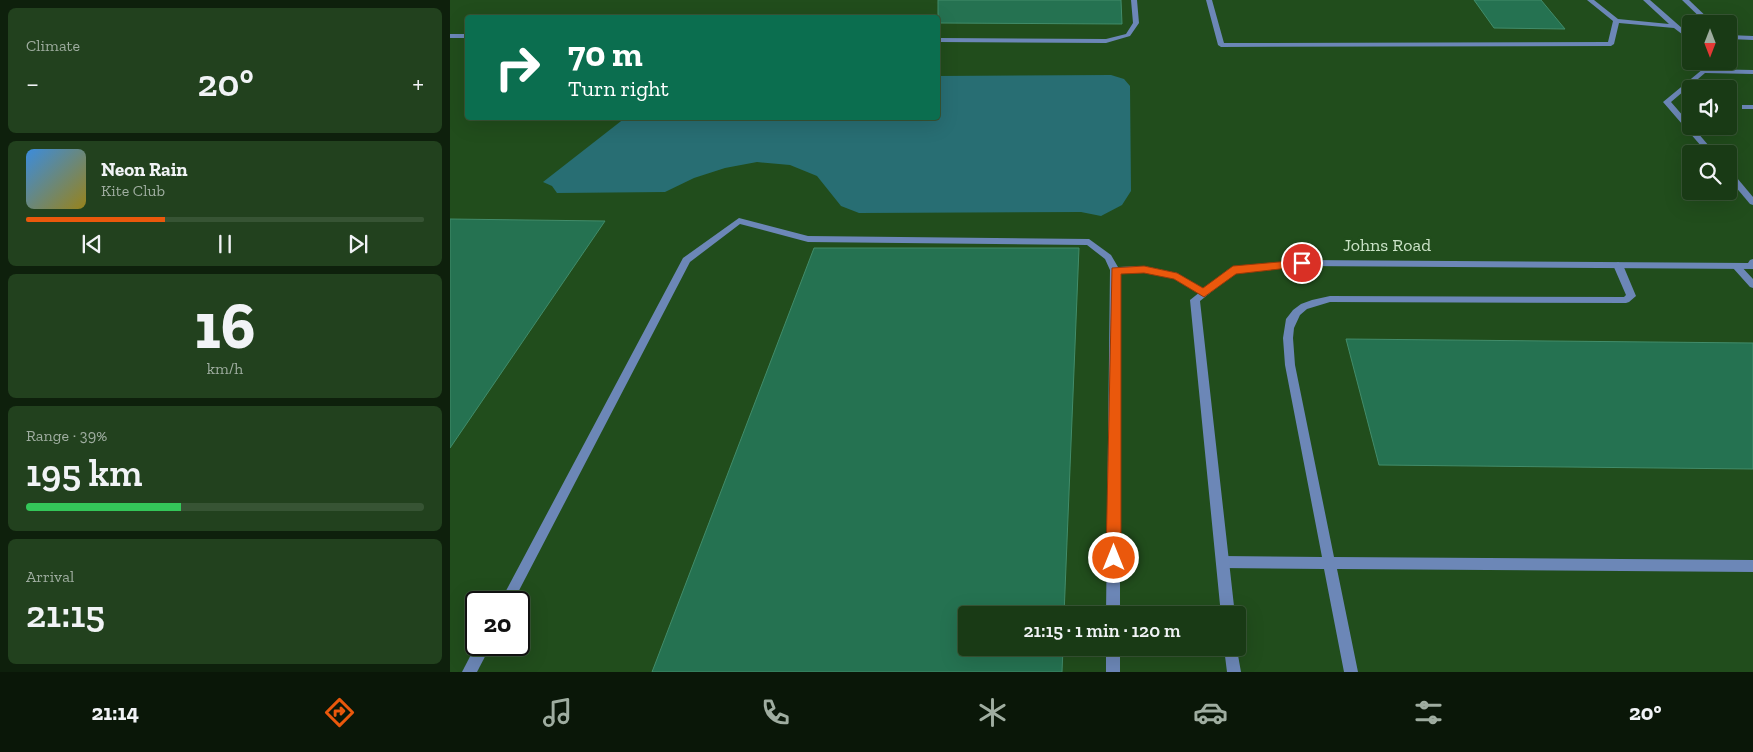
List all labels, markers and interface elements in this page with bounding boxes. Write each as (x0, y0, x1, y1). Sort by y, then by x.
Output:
north arrow (1682, 15, 1738, 70)
map controls (1682, 15, 1737, 200)
text: 70 m (568, 33, 643, 75)
icon: right (485, 35, 550, 100)
text: Climate (26, 36, 80, 55)
text: 20° (198, 60, 254, 106)
text: − (26, 67, 39, 100)
text: + (412, 67, 424, 100)
text: Turn right (568, 75, 669, 102)
button: sound (1682, 80, 1737, 135)
button: search (1682, 145, 1737, 200)
text: Neon Rain (101, 158, 188, 181)
text: Kite Club (101, 181, 165, 200)
icon: previous (78, 230, 106, 258)
icon: pause (211, 230, 239, 258)
icon: next (344, 230, 372, 258)
street label: Johns Road (1343, 234, 1431, 256)
pin (1281, 242, 1323, 284)
icon: arrive (1288, 249, 1316, 277)
text: 16 (194, 287, 256, 365)
text: km/h (207, 359, 243, 378)
text: Range · 39% (26, 426, 107, 445)
text: 195 km (26, 450, 142, 496)
position arrow (1087, 531, 1139, 583)
text: Arrival (26, 567, 74, 586)
text: 21:15 (26, 591, 105, 637)
speed limit sign: 20 (465, 591, 530, 656)
text: 21:15 · 1 min · 120 m (1024, 619, 1181, 642)
icon: directions (322, 695, 357, 730)
icon: music (540, 695, 575, 730)
icon: phone (758, 695, 793, 730)
icon: climate (975, 695, 1010, 730)
icon: car (1193, 695, 1228, 730)
icon: filters (1411, 695, 1446, 730)
text: 21:14 (91, 699, 139, 726)
text: 20° (1629, 699, 1662, 726)

